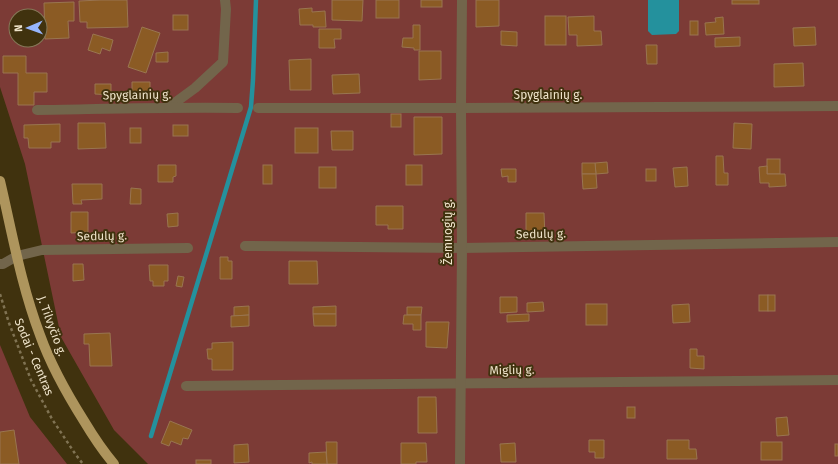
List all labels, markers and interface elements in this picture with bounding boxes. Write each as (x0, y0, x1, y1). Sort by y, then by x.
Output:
north arrow (8, 8, 48, 48)
text: N (12, 24, 25, 32)
street label: Spyglainių g. (102, 87, 172, 103)
street label: Spyglainių g. (514, 88, 583, 102)
street label: Žemuogių g. (440, 199, 455, 265)
street label: Sedulų g. (516, 227, 566, 241)
street label: Sedulų g. (77, 229, 127, 243)
street label: J. Tilvyčio g. (35, 294, 69, 358)
street label: Sodai - Centras (11, 316, 57, 398)
street label: Miglių g. (489, 363, 535, 377)

